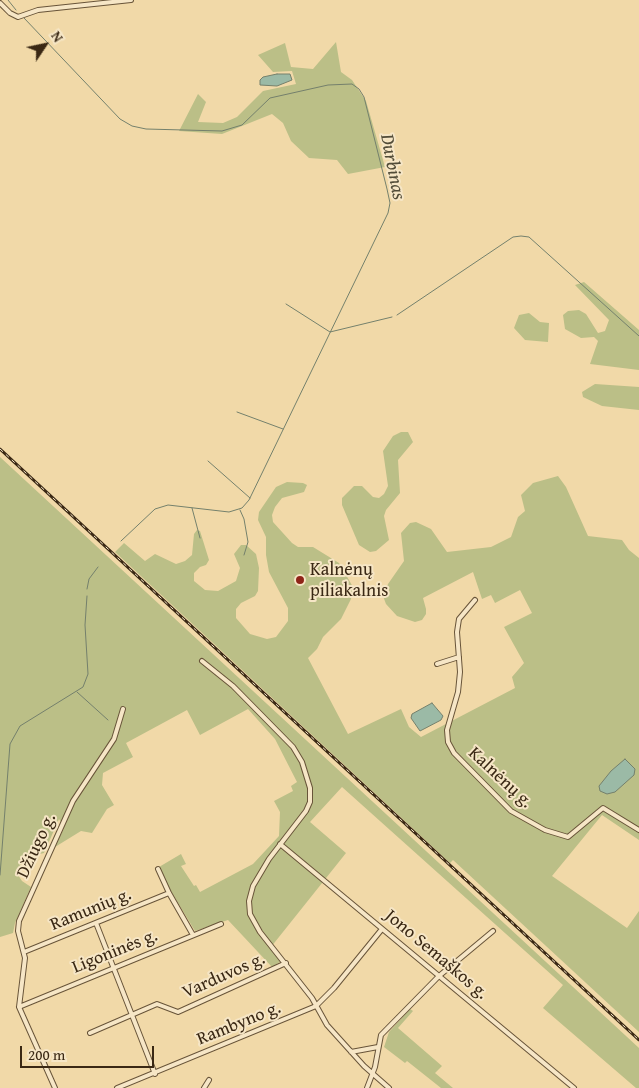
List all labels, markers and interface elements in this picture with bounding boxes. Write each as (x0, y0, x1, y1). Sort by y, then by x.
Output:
north arrow (20, 20, 70, 70)
text: N (47, 27, 68, 46)
water label: Durbinas (374, 132, 410, 202)
place label: Kalnėnų piliakalnis (310, 559, 388, 602)
marker: Kalnėnų piliakalnis (294, 574, 306, 586)
street label: Kalnėnų g. (463, 743, 537, 813)
street label: Džiugo g. (13, 810, 61, 882)
street label: Ramunių g. (47, 884, 135, 936)
street label: Jono Semaškos g. (380, 906, 492, 1004)
street label: Ligoninės g. (69, 925, 161, 979)
street label: Varduvos g. (179, 948, 269, 1004)
street label: Rambyno g. (194, 997, 284, 1051)
scale bar (22, 1036, 156, 1068)
text: 200 m (28, 1044, 65, 1065)

